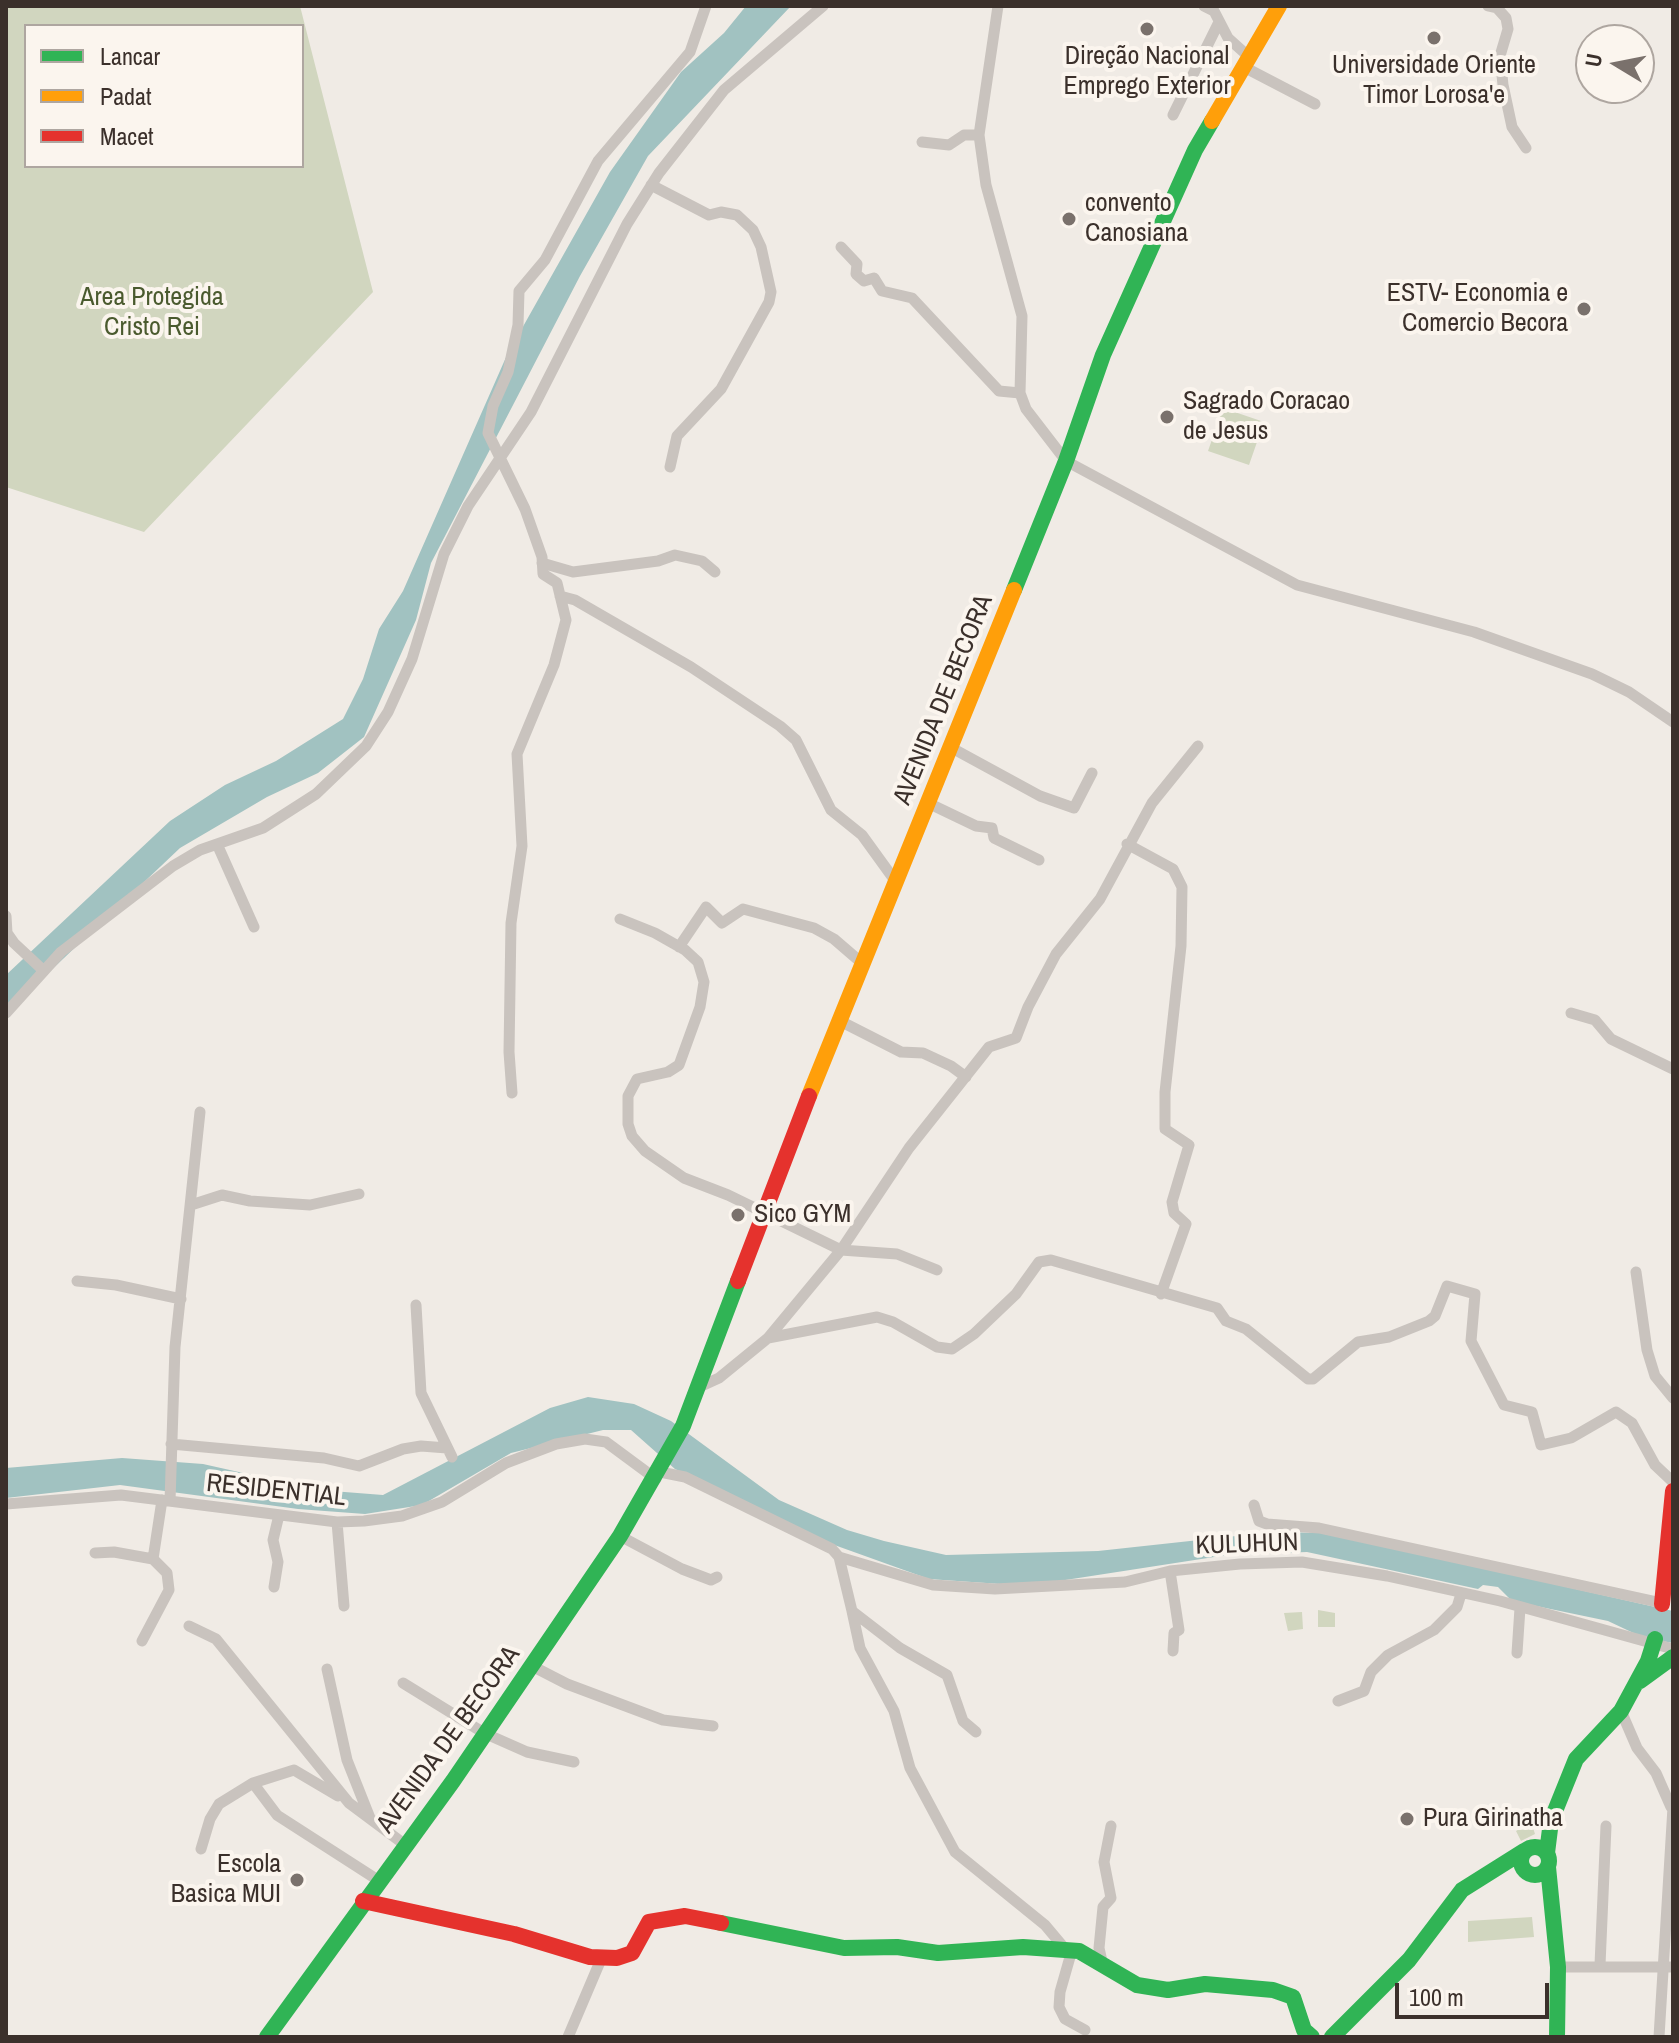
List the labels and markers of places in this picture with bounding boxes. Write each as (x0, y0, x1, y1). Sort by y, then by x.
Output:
marker: Direção Nacional Emprego Exterior (1138, 20, 1156, 38)
marker: Universidade Oriente Timor Lorosa'e (1425, 29, 1443, 47)
place label: Direção Nacional Emprego Exterior (1063, 41, 1231, 102)
place label: Universidade Oriente Timor Lorosa'e (1332, 50, 1536, 112)
place label: convento Canosiana (1085, 188, 1188, 250)
marker: convento Canosiana (1060, 210, 1078, 228)
place label: ESTV- Economia e Comercio Becora (1387, 278, 1568, 340)
marker: ESTV- Economia e Comercio Becora (1575, 300, 1593, 318)
place label: Sagrado Coracao de Jesus (1183, 386, 1350, 448)
marker: Sagrado Coracao de Jesus (1158, 408, 1176, 426)
place label: Sico GYM (754, 1199, 851, 1231)
marker: Sico GYM (729, 1206, 747, 1224)
place label: Pura Girinatha (1423, 1803, 1563, 1835)
marker: Pura Girinatha (1398, 1810, 1416, 1828)
place label: Escola Basica MUI (171, 1849, 281, 1910)
marker: Escola Basica MUI (288, 1871, 306, 1889)

